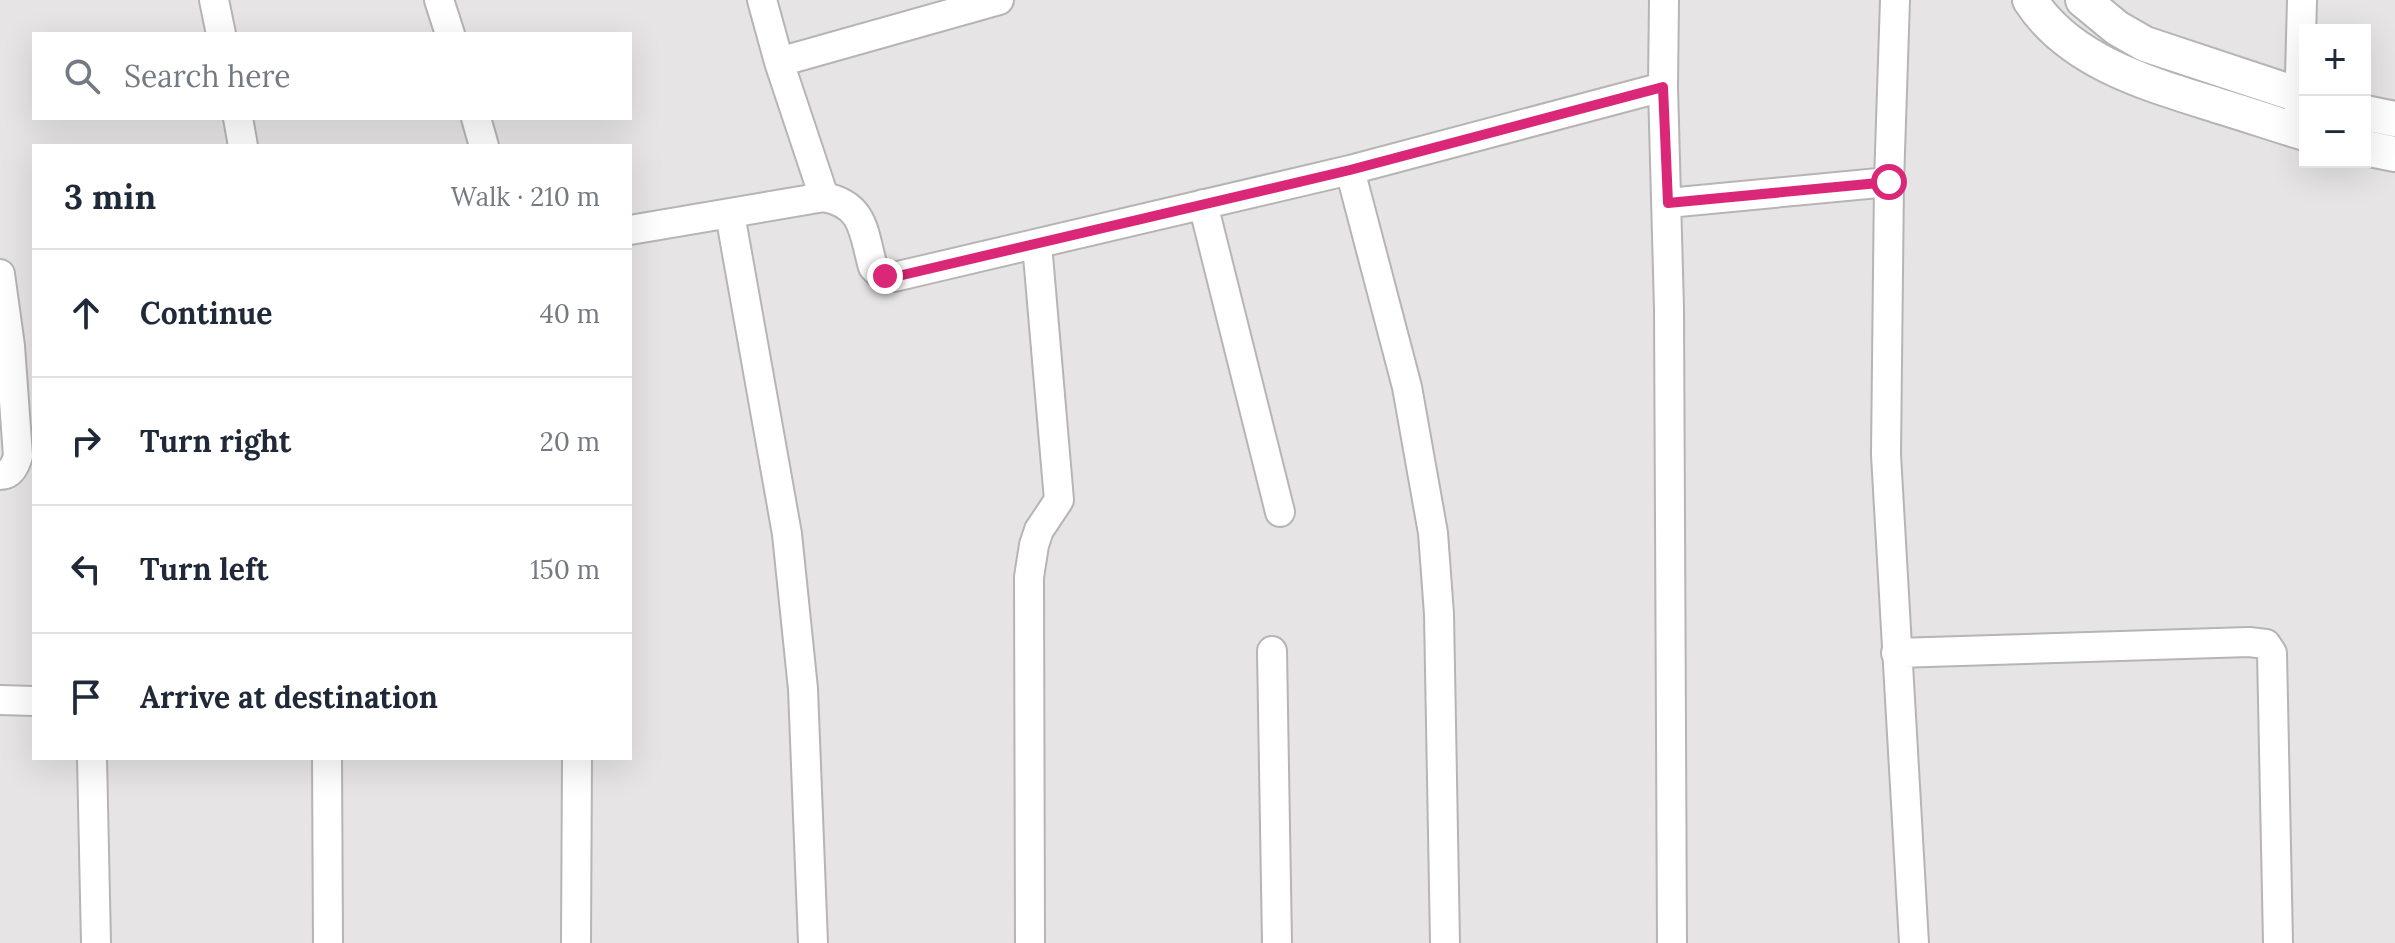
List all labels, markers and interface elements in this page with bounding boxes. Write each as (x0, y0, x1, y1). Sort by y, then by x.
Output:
map controls (2299, 24, 2371, 168)
button: + (2299, 24, 2371, 96)
search box (32, 32, 632, 120)
icon: search (60, 54, 104, 98)
text: Search here (124, 57, 291, 95)
button: − (2299, 96, 2371, 168)
route start (1871, 164, 1907, 200)
text: 3 min (64, 175, 156, 218)
text: Walk · 210 m (451, 180, 600, 213)
route end (867, 258, 903, 294)
icon: ahead (64, 291, 108, 335)
text: Continue (140, 294, 272, 332)
text: 40 m (540, 297, 600, 330)
icon: right (64, 419, 108, 463)
text: Turn right (140, 422, 291, 460)
text: 20 m (540, 425, 600, 458)
icon: left (64, 547, 108, 591)
text: Turn left (140, 550, 268, 588)
text: 150 m (530, 553, 600, 586)
icon: arrive (64, 675, 108, 719)
text: Arrive at destination (140, 678, 438, 716)

